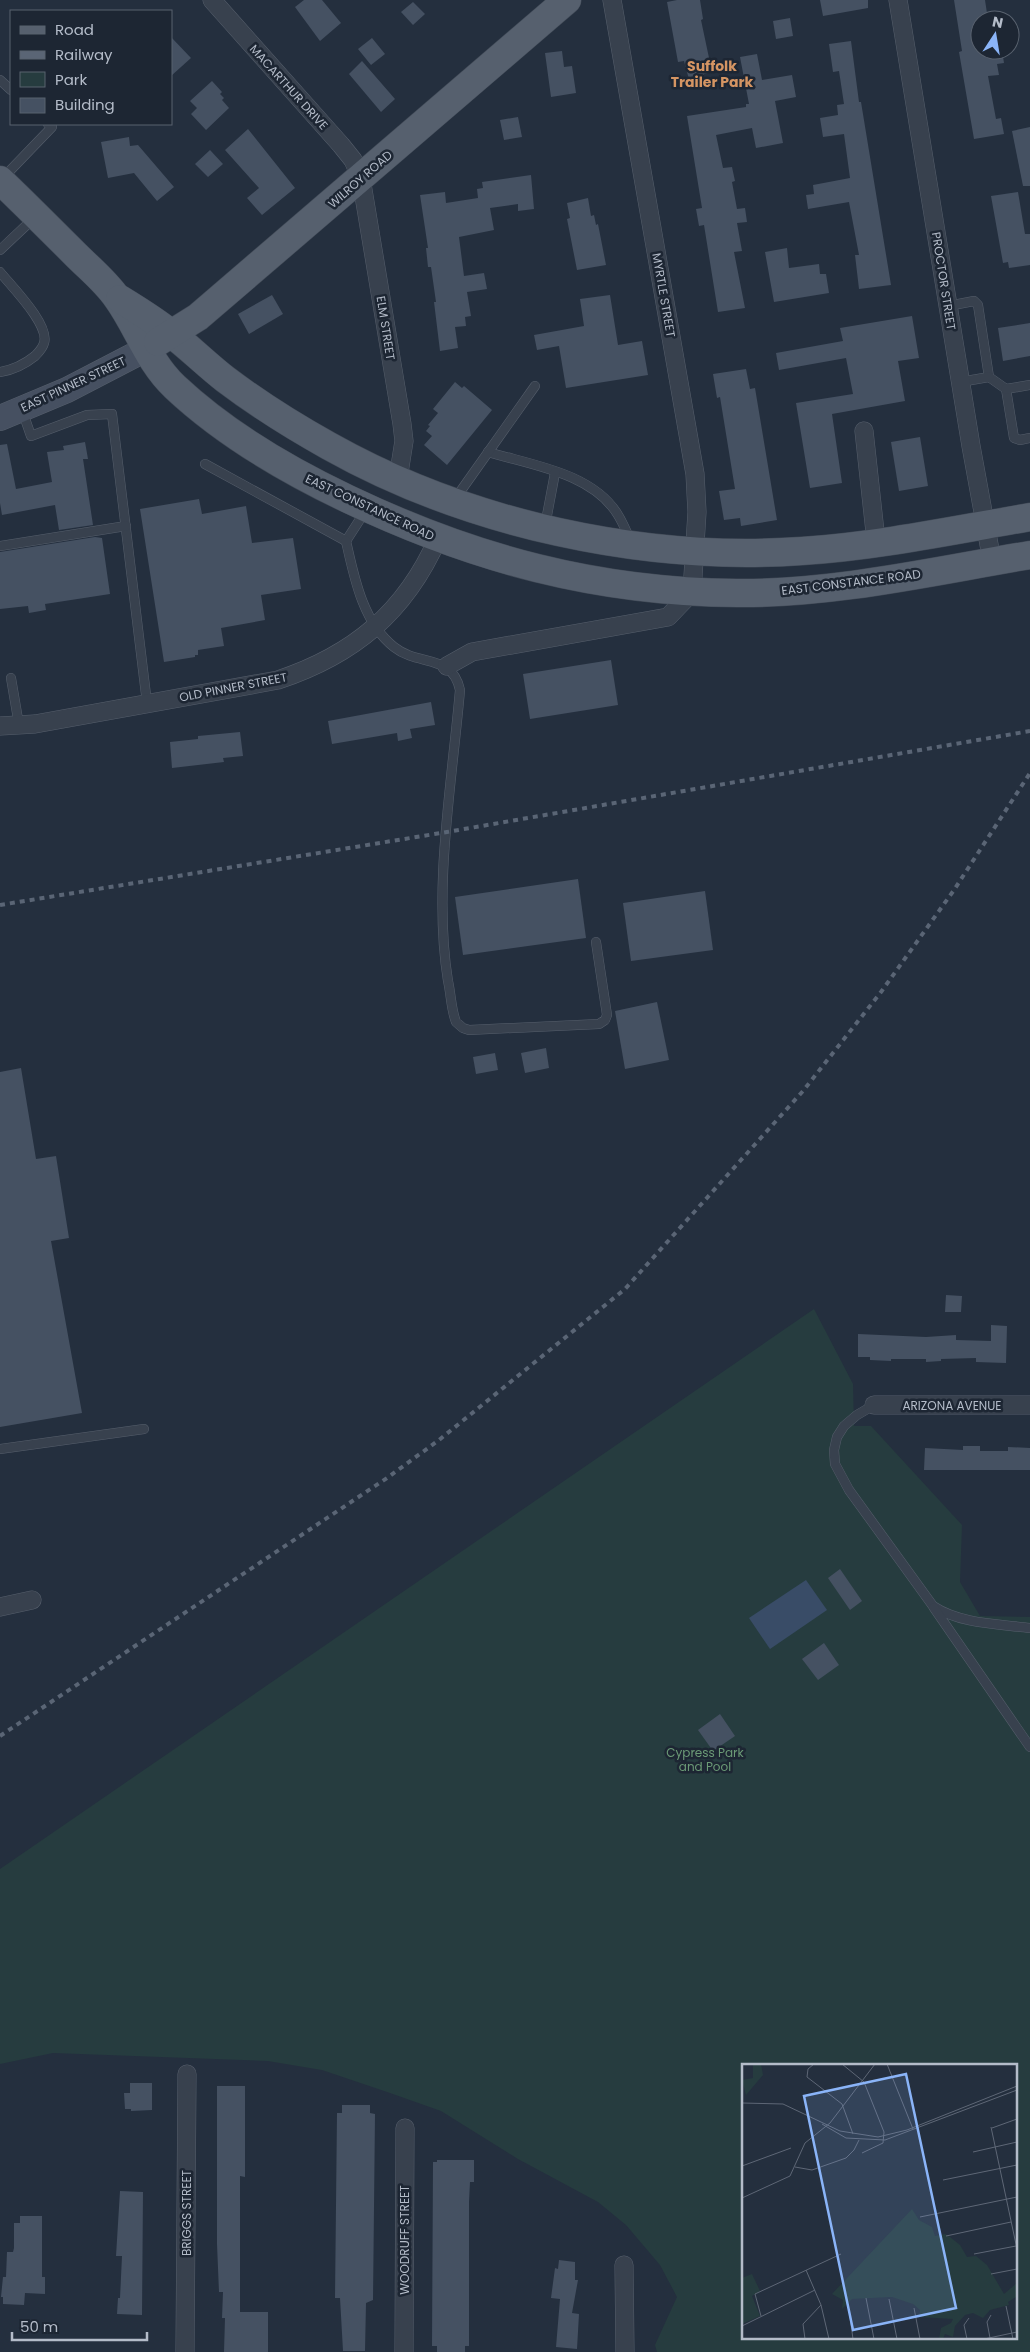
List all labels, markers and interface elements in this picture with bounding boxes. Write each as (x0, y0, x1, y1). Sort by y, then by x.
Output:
legend (10, 10, 172, 125)
north arrow (970, 10, 1020, 60)
text: N (990, 11, 1005, 33)
text: Road (55, 19, 94, 40)
street label: MACARTHUR DRIVE (246, 41, 332, 133)
text: Railway (55, 44, 113, 65)
district label: Suffolk Trailer Park (671, 56, 754, 92)
text: Park (55, 69, 87, 90)
text: Building (55, 94, 115, 115)
street label: WILROY ROAD (324, 146, 396, 212)
street label: PROCTOR STREET (928, 231, 960, 332)
street label: MYRTLE STREET (648, 252, 680, 339)
street label: ELM STREET (373, 295, 400, 362)
street label: EAST PINNER STREET (18, 352, 129, 416)
street label: EAST CONSTANCE ROAD (303, 470, 437, 544)
street label: EAST CONSTANCE ROAD (780, 565, 922, 599)
street label: OLD PINNER STREET (178, 668, 289, 706)
street label: ARIZONA AVENUE (902, 1397, 1002, 1414)
park label: Cypress Park and Pool (666, 1744, 745, 1775)
inset map (742, 2064, 1018, 2340)
street label: BRIGGS STREET (178, 2169, 195, 2256)
street label: WOODRUFF STREET (396, 2185, 413, 2295)
scale bar (12, 2310, 148, 2342)
text: 50 m (20, 2316, 58, 2337)

